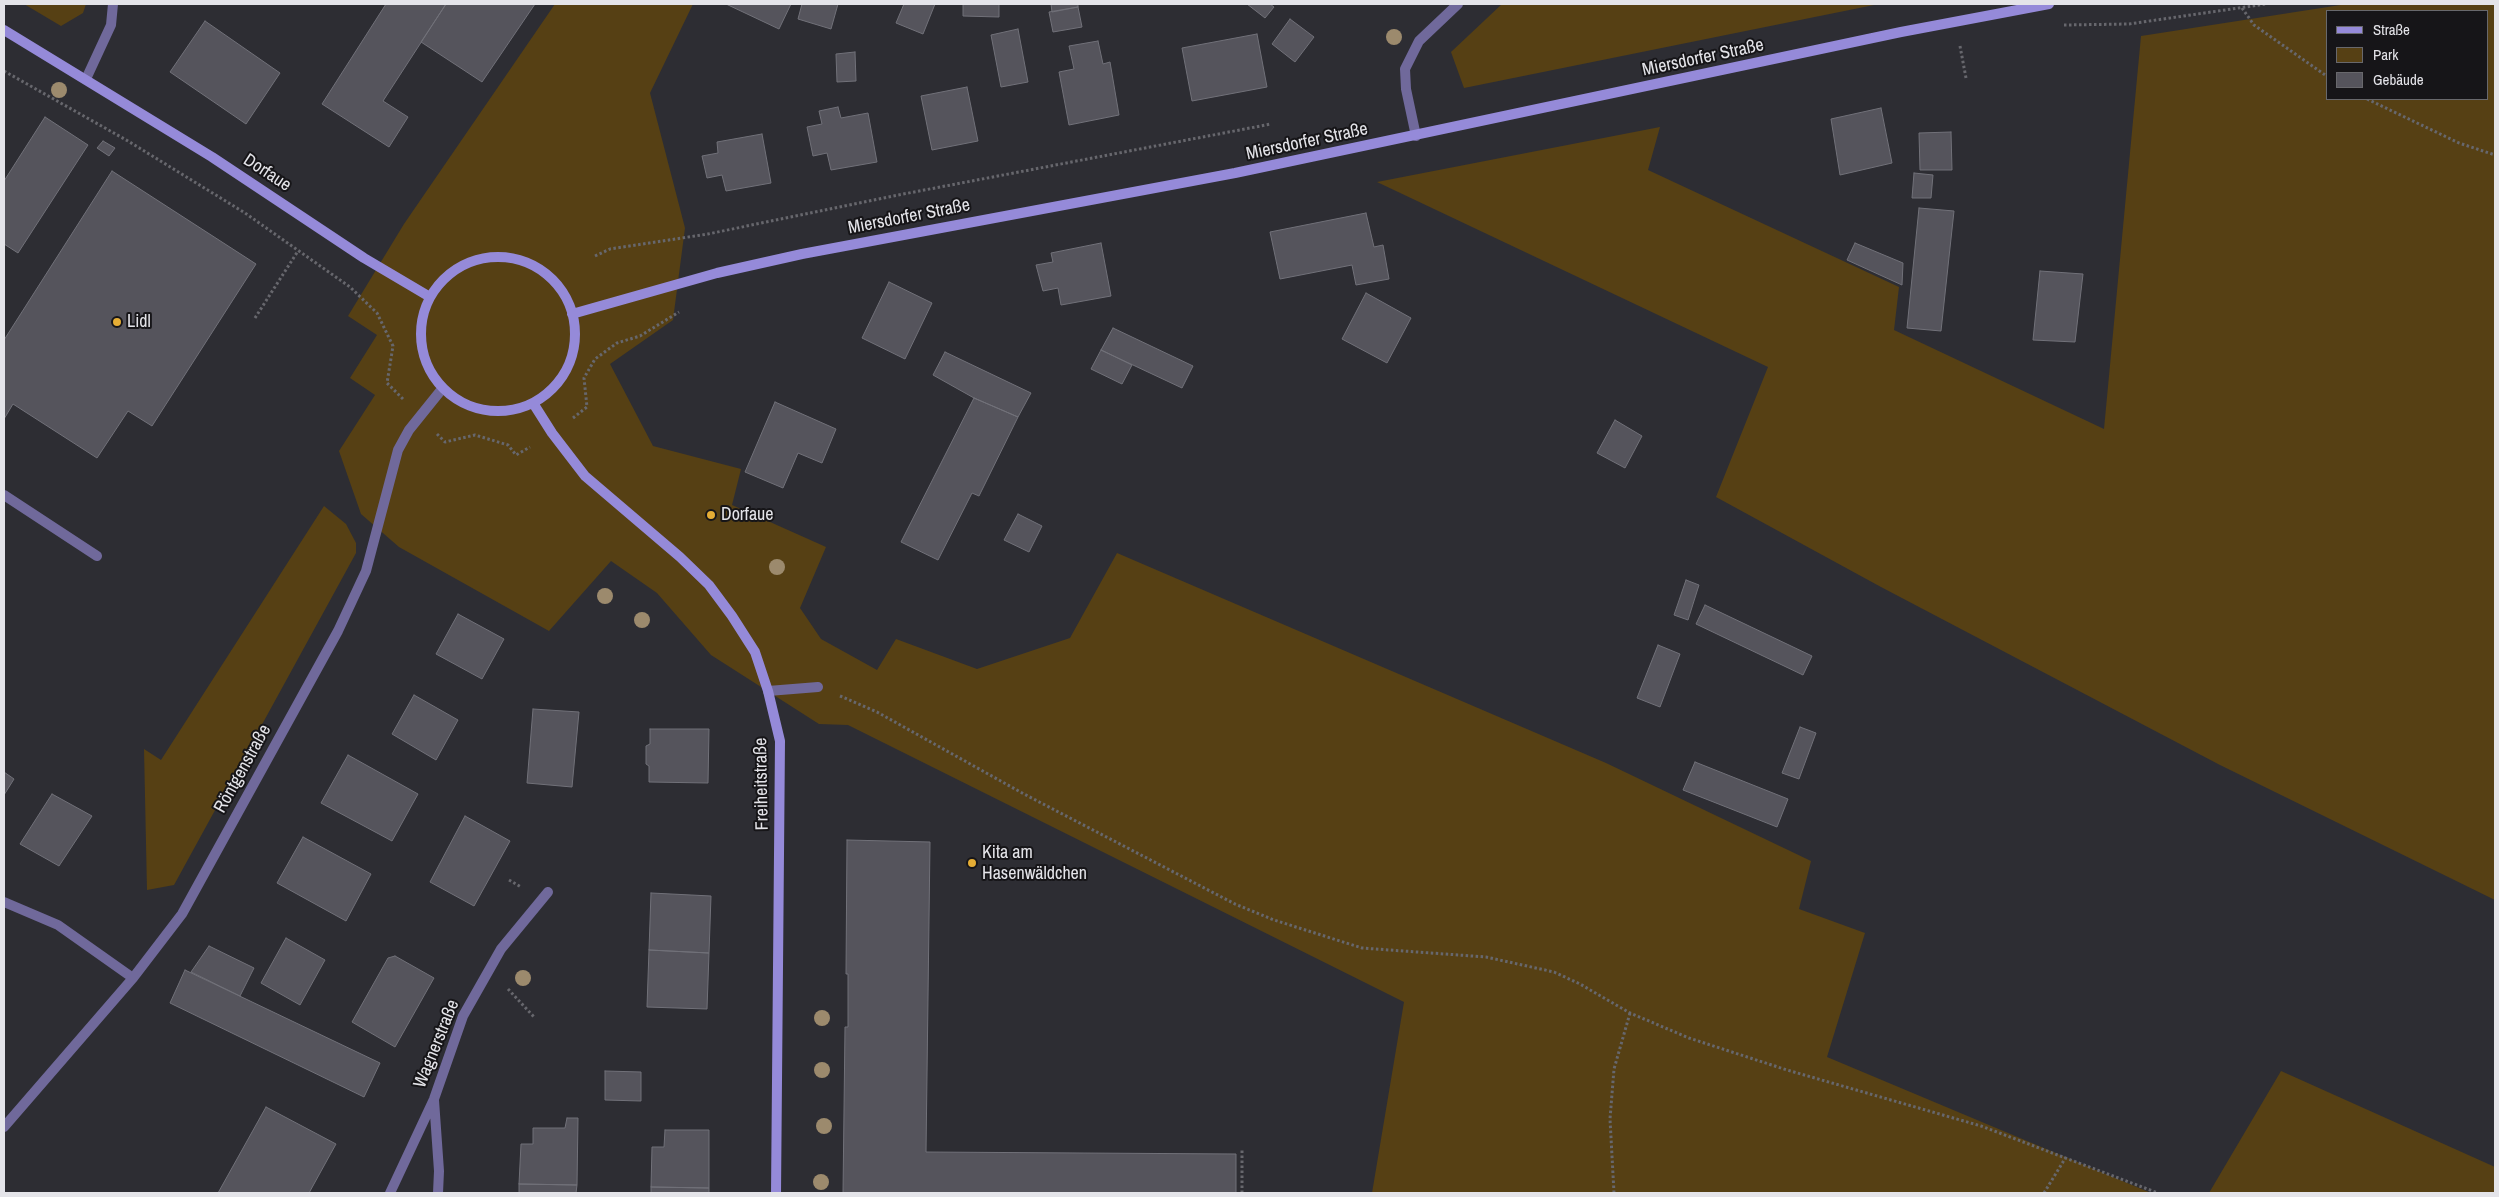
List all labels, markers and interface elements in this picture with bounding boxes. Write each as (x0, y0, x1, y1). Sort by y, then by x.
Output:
legend (2326, 10, 2489, 100)
text: Straße (2373, 19, 2410, 40)
street label: Miersdorfer Straße (1640, 35, 1766, 81)
text: Park (2373, 44, 2398, 65)
text: Gebäude (2373, 69, 2424, 90)
street label: Miersdorfer Straße (1244, 119, 1370, 165)
street label: Dorfaue (239, 150, 295, 196)
street label: Miersdorfer Straße (846, 195, 972, 239)
place label: Lidl (127, 311, 151, 333)
marker: Lidl (111, 316, 123, 328)
place label: Dorfaue (721, 504, 774, 526)
marker: Dorfaue (705, 509, 717, 521)
street label: Röntgenstraße (210, 721, 276, 817)
street label: Freiheitstraße (750, 737, 774, 831)
place label: Kita am Hasenwäldchen (982, 842, 1087, 884)
marker: Kita am Hasenwäldchen (966, 857, 978, 869)
street label: Wagnerstraße (410, 997, 464, 1091)

